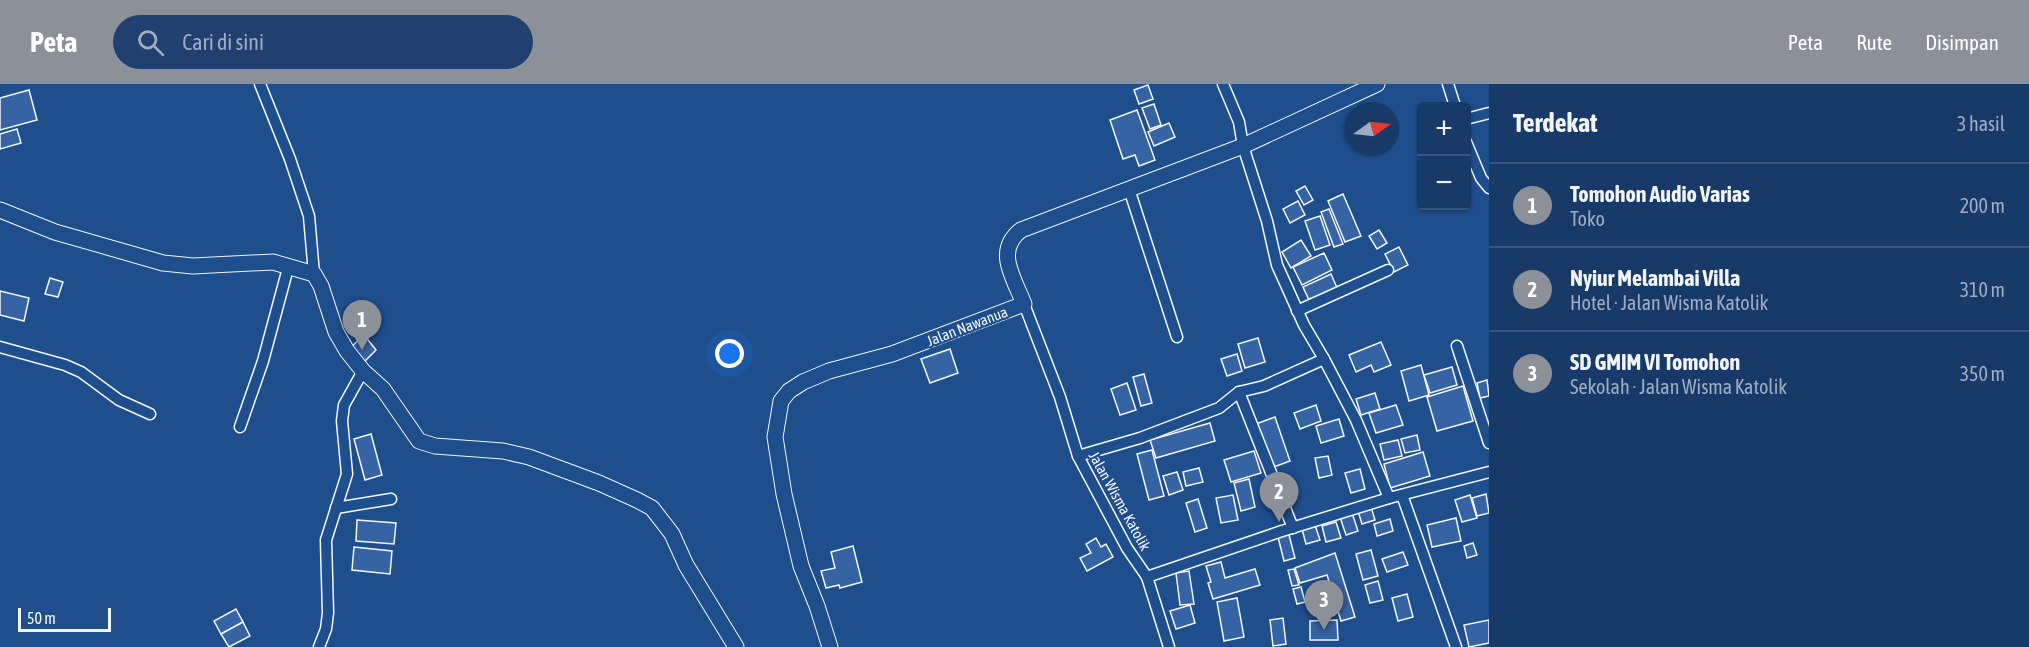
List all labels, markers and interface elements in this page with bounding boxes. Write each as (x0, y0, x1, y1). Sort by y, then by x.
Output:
search box (113, 15, 533, 69)
text: Peta (30, 26, 77, 58)
icon: search (134, 26, 167, 59)
text: Cari di sini (182, 29, 264, 55)
text: Peta (1788, 30, 1823, 54)
text: Rute (1856, 30, 1892, 54)
text: Disimpan (1925, 30, 1999, 54)
north arrow (1345, 102, 1399, 156)
map controls (1417, 102, 1471, 210)
button: + (1417, 102, 1471, 156)
text: Terdekat (1513, 108, 1597, 138)
text: 3 hasil (1957, 112, 2005, 135)
button: − (1417, 156, 1471, 210)
text: Tomohon Audio Varias (1570, 181, 1750, 207)
text: 1 (1528, 194, 1537, 217)
text: 200 m (1960, 194, 2005, 217)
text: Toko (1570, 207, 1605, 230)
text: Nyiur Melambai Villa (1570, 265, 1740, 291)
text: 2 (1528, 278, 1537, 301)
text: 310 m (1960, 278, 2005, 301)
text: Hotel · Jalan Wisma Katolik (1570, 291, 1768, 314)
pin: 1 (342, 300, 382, 350)
street label: Jalan Nawanua (924, 303, 1010, 349)
your location (715, 339, 744, 368)
text: SD GMIM VI Tomohon (1570, 349, 1740, 375)
text: 3 (1528, 362, 1537, 385)
text: 350 m (1960, 362, 2005, 385)
text: Sekolah · Jalan Wisma Katolik (1570, 375, 1787, 398)
street label: Jalan Wisma Katolik (1086, 448, 1154, 554)
pin: 2 (1260, 472, 1298, 522)
pin: 3 (1304, 580, 1344, 630)
scale bar (18, 605, 111, 632)
text: 50 m (27, 609, 56, 627)

